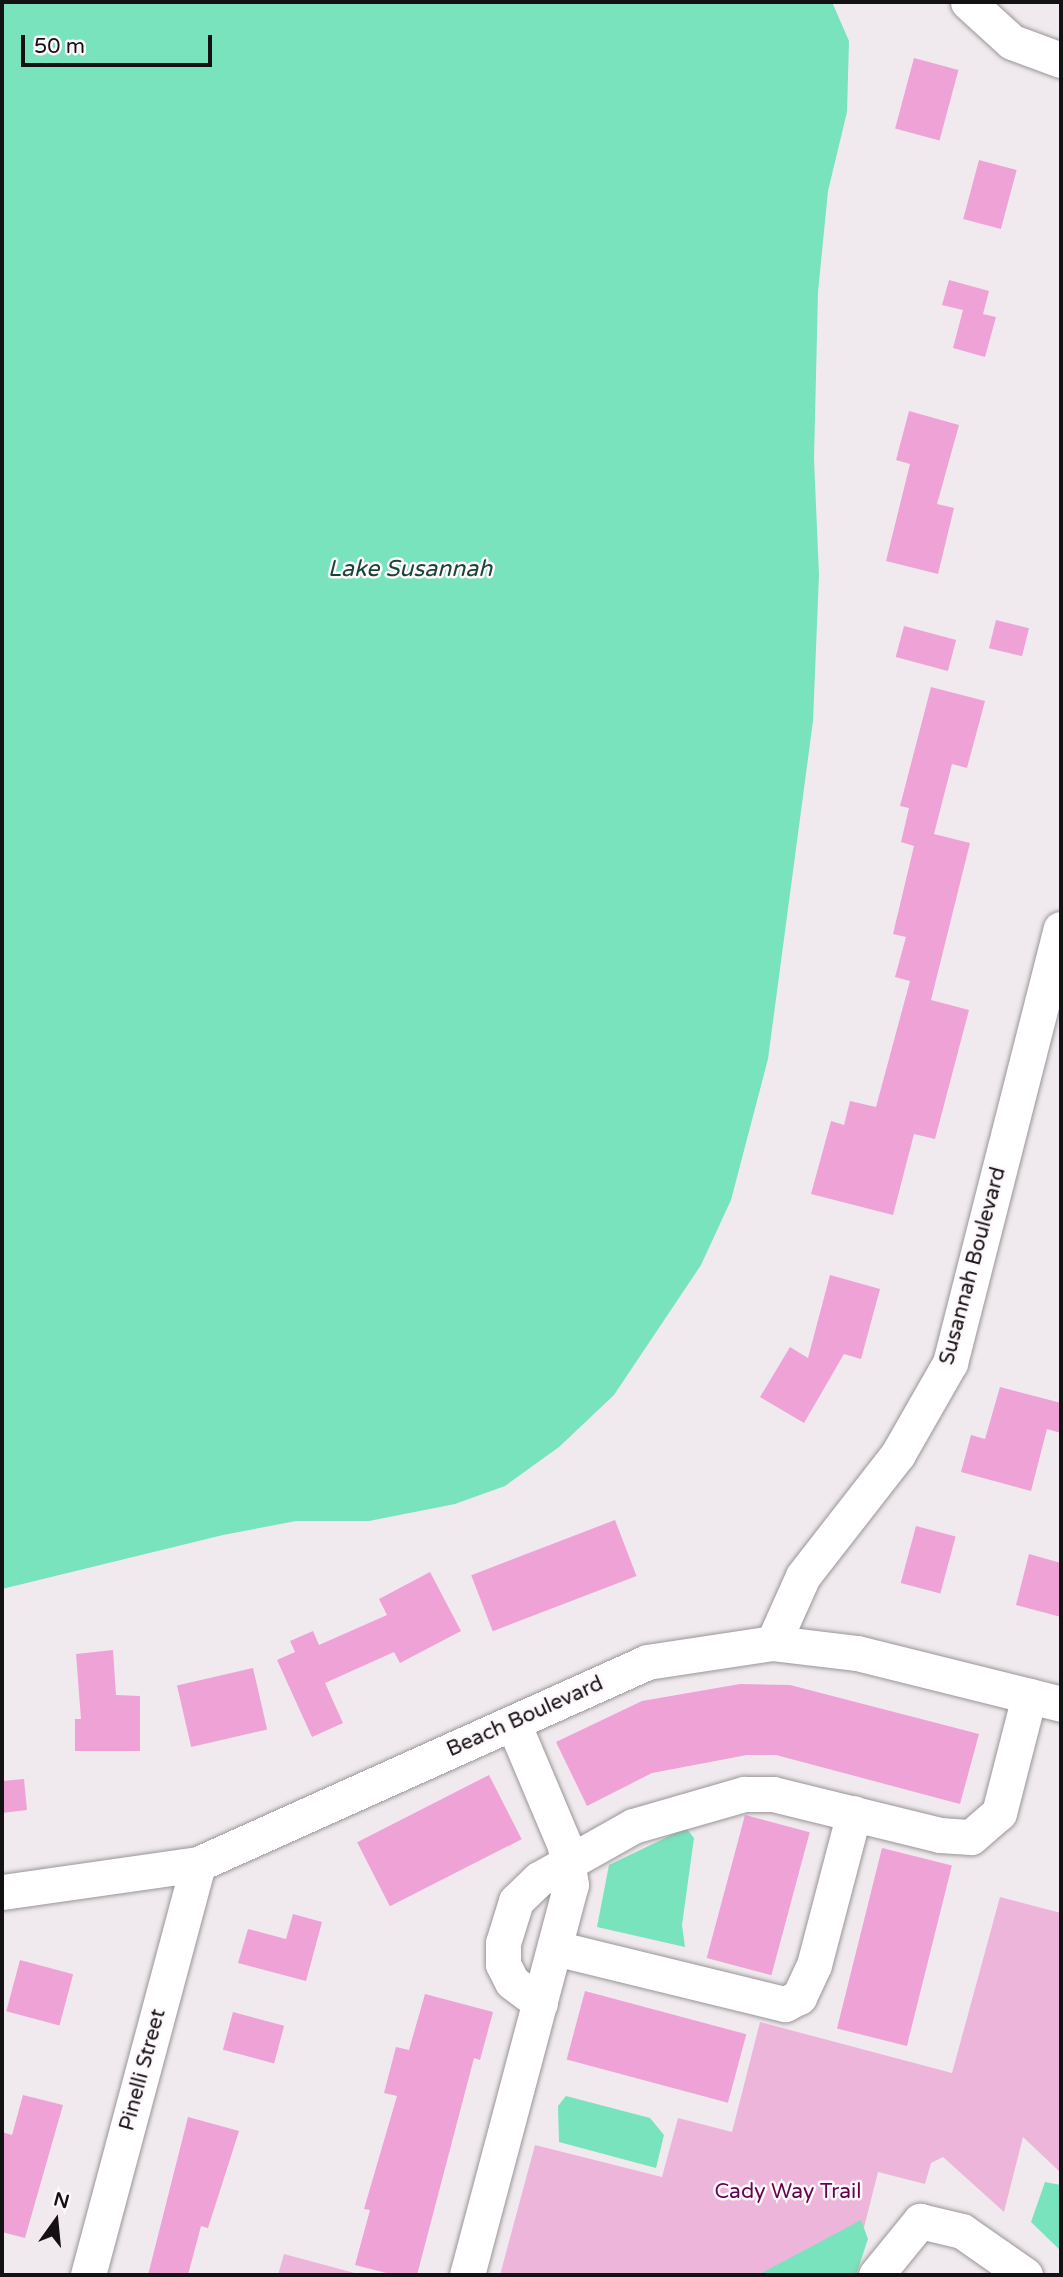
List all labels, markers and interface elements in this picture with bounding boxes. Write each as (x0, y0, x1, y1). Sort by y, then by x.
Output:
scale bar (24, 21, 215, 65)
text: 50 m (34, 34, 85, 59)
water label: Lake Susannah (328, 555, 492, 583)
street label: Susannah Boulevard (934, 1164, 1012, 1368)
street label: Beach Boulevard (443, 1671, 607, 1763)
street label: Pinelli Street (115, 2006, 171, 2134)
park label: Cady Way Trail (715, 2179, 861, 2205)
north arrow (21, 2186, 91, 2256)
text: N (51, 2188, 72, 2213)

